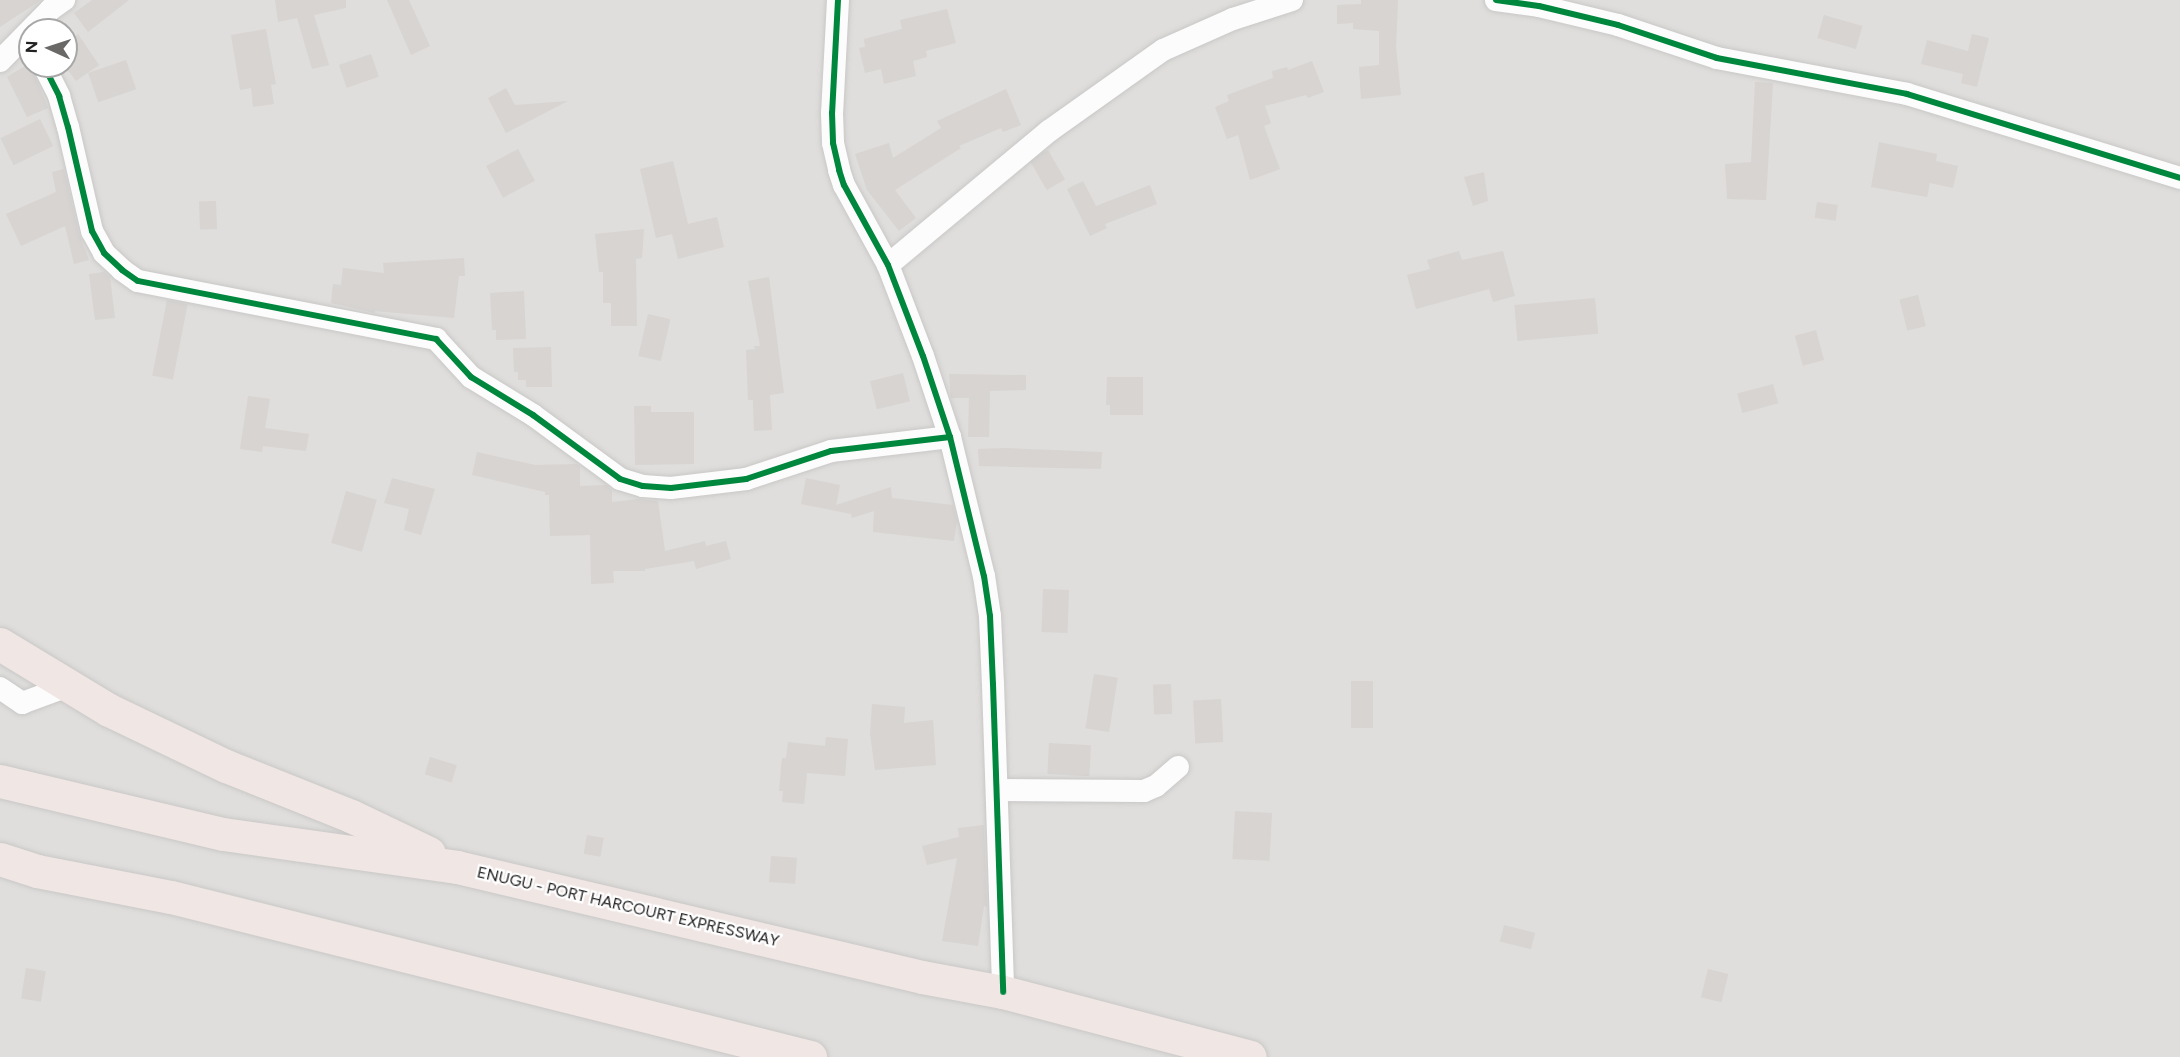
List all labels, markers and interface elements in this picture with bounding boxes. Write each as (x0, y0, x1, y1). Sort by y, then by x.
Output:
north arrow (18, 18, 78, 78)
text: N (22, 40, 41, 54)
street label: ENUGU - PORT HARCOURT EXPRESSWAY (475, 863, 781, 951)

